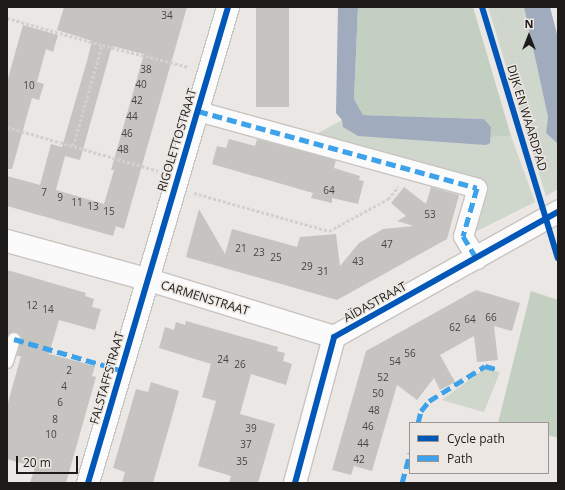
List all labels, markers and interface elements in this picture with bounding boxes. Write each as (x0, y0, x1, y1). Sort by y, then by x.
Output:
house number: 34 (161, 10, 173, 22)
north arrow (509, 16, 549, 56)
text: N (525, 16, 533, 31)
street label: DIJK EN WAARDPAD (504, 63, 550, 173)
house number: 38 (140, 64, 152, 76)
house number: 40 (135, 79, 147, 91)
house number: 10 (23, 80, 35, 92)
street label: RIGOLETTOSTRAAT (155, 87, 199, 193)
house number: 42 (131, 95, 143, 107)
house number: 44 (126, 111, 138, 123)
house number: 46 (121, 128, 133, 140)
house number: 48 (117, 144, 129, 156)
house number: 64 (323, 185, 335, 197)
house number: 7 (41, 187, 47, 199)
house number: 9 (57, 192, 63, 204)
house number: 11 (71, 197, 83, 209)
house number: 13 (87, 201, 99, 213)
house number: 15 (103, 206, 115, 218)
house number: 53 (424, 209, 436, 221)
house number: 47 (381, 239, 393, 251)
house number: 21 (235, 243, 247, 255)
house number: 23 (253, 247, 265, 259)
house number: 25 (270, 252, 282, 264)
house number: 43 (352, 256, 364, 268)
house number: 29 (301, 261, 313, 273)
house number: 31 (317, 266, 329, 278)
street label: CARMENSTRAAT (159, 278, 251, 318)
street label: AÏDASTRAAT (341, 279, 409, 325)
house number: 12 (26, 300, 38, 312)
house number: 14 (42, 304, 54, 316)
house number: 66 (485, 312, 497, 324)
house number: 64 (464, 314, 476, 326)
house number: 62 (449, 322, 461, 334)
street label: FALSTAFFSTRAAT (87, 330, 127, 426)
house number: 56 (404, 348, 416, 360)
house number: 24 (217, 354, 229, 366)
house number: 54 (389, 356, 401, 368)
house number: 26 (234, 359, 246, 371)
house number: 2 (66, 365, 72, 377)
house number: 52 (377, 372, 389, 384)
house number: 4 (61, 381, 67, 393)
house number: 50 (372, 388, 384, 400)
house number: 6 (57, 397, 63, 409)
house number: 48 (368, 405, 380, 417)
house number: 8 (52, 414, 58, 426)
house number: 46 (362, 421, 374, 433)
legend (409, 422, 549, 474)
house number: 39 (245, 423, 257, 435)
house number: 10 (45, 429, 57, 441)
text: Cycle path (447, 430, 505, 447)
house number: 44 (357, 438, 369, 450)
house number: 37 (240, 439, 252, 451)
scale bar (18, 448, 80, 474)
text: Path (447, 450, 473, 467)
text: 20 m (23, 454, 51, 471)
house number: 42 (353, 454, 365, 466)
house number: 35 (236, 456, 248, 468)

